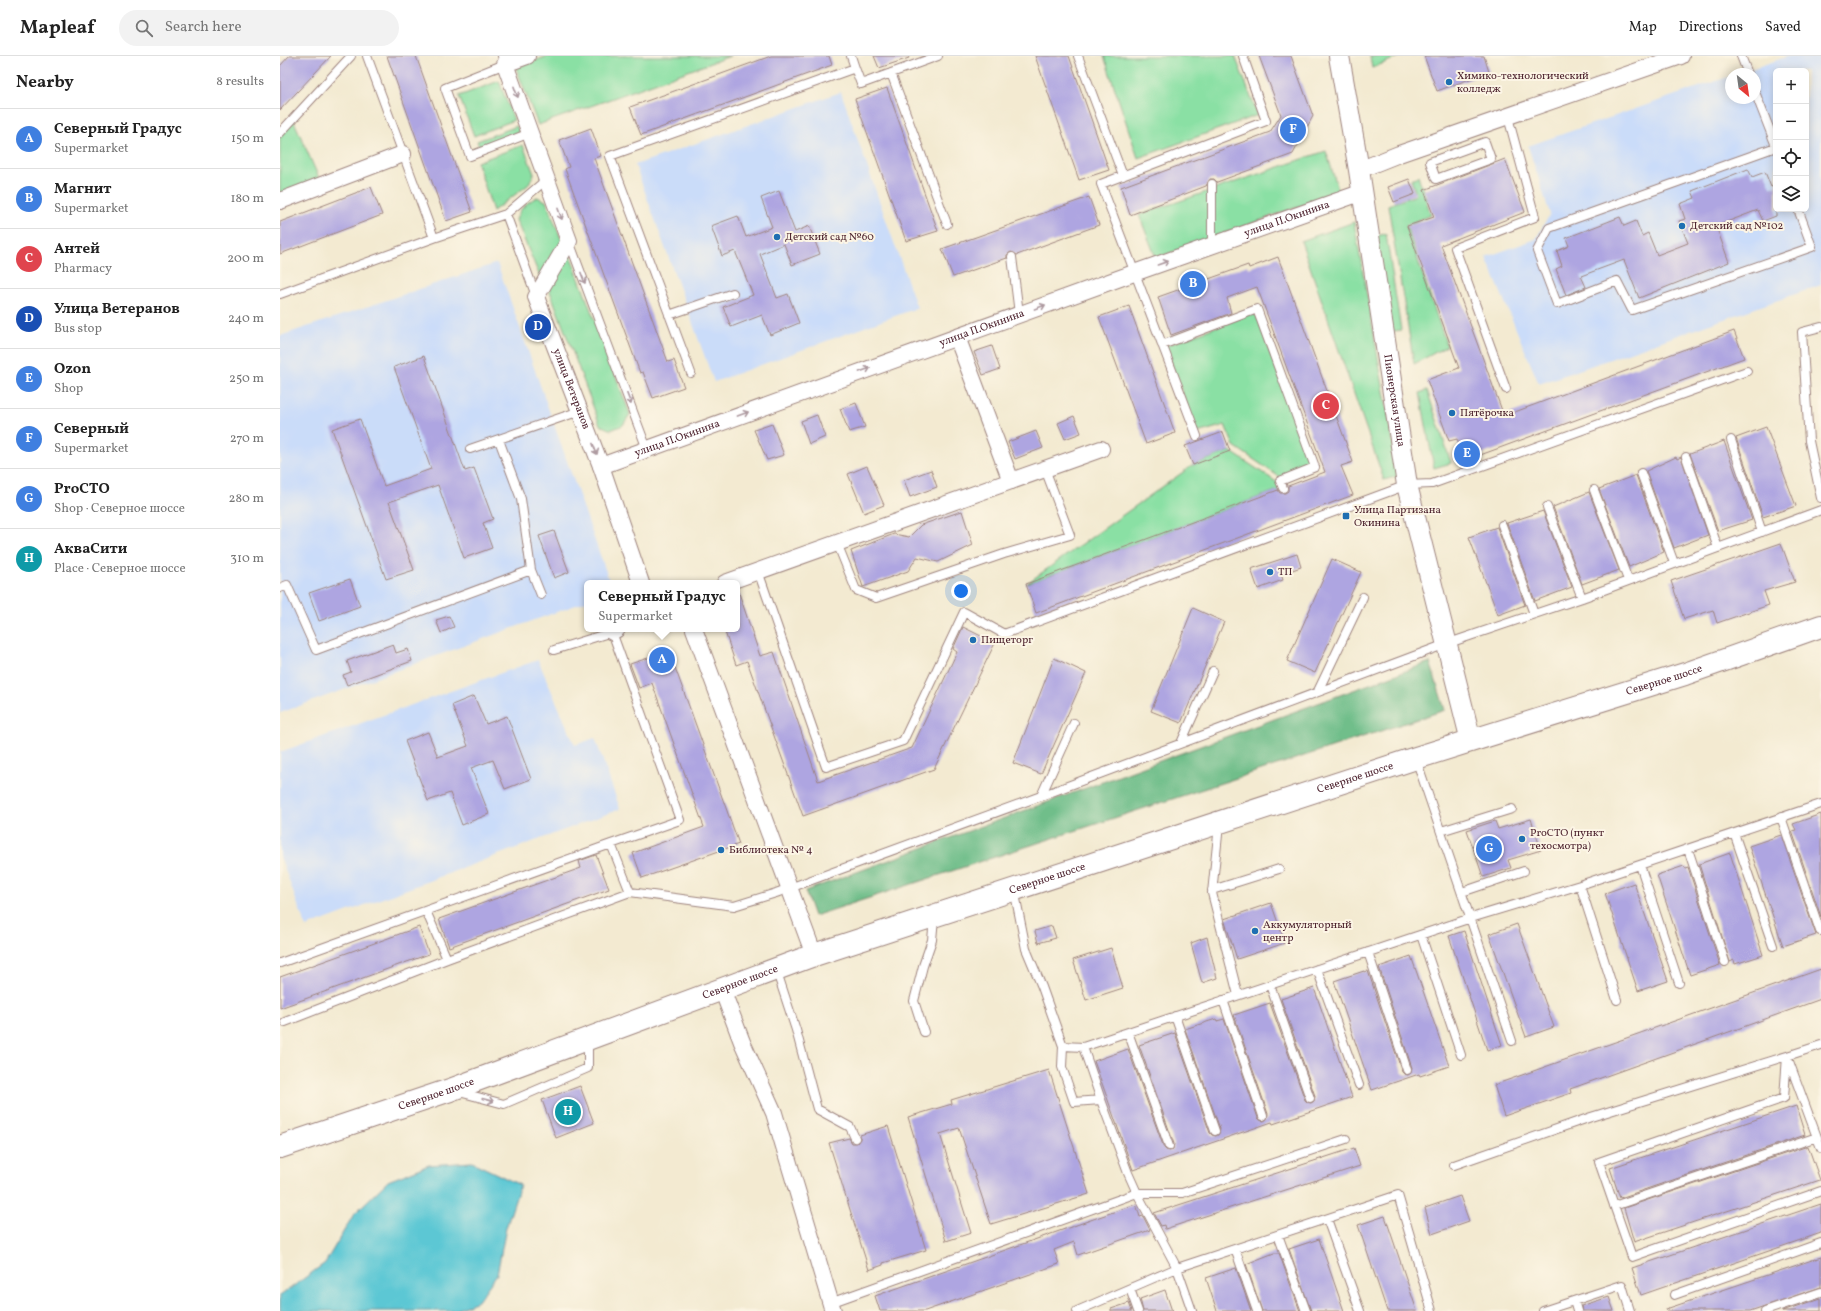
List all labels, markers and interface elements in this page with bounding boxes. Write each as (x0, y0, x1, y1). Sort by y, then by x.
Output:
search box (119, 10, 399, 46)
text: Mapleaf (20, 15, 95, 41)
icon: search (133, 17, 155, 39)
text: Search here (165, 17, 242, 38)
text: Map (1629, 18, 1657, 37)
text: Directions (1679, 18, 1743, 37)
text: Saved (1765, 18, 1801, 37)
north arrow (1725, 68, 1761, 104)
map controls (1773, 68, 1809, 212)
button: + (1773, 68, 1809, 104)
place label: Химико-технологический колледж (1457, 69, 1589, 97)
text: Nearby (16, 71, 74, 94)
text: 8 results (216, 73, 264, 91)
marker: Химико-технологический колледж (1444, 77, 1454, 87)
one-way arrow (512, 86, 520, 98)
button: − (1773, 104, 1809, 140)
pin: F (1280, 115, 1306, 145)
text: Северный Градус (54, 119, 182, 140)
text: A (24, 130, 34, 148)
text: 150 m (231, 130, 264, 148)
text: Supermarket (54, 140, 129, 158)
button: locate (1773, 140, 1809, 176)
button: layers (1773, 176, 1809, 212)
text: Магнит (54, 179, 111, 200)
text: B (25, 190, 33, 208)
text: 180 m (230, 190, 264, 208)
street label: улица П.Окинина (1242, 197, 1332, 241)
text: Supermarket (54, 200, 129, 218)
one-way arrow (556, 208, 564, 220)
place label: Детский сад №102 (1690, 219, 1784, 234)
marker: Детский сад №102 (1677, 221, 1687, 231)
place label: Детский сад №60 (785, 230, 874, 245)
marker: Детский сад №60 (772, 232, 782, 242)
text: Антей (54, 239, 100, 260)
text: C (25, 250, 33, 268)
text: 200 m (227, 250, 264, 268)
one-way arrow (1156, 258, 1168, 266)
text: Pharmacy (54, 260, 112, 278)
pin: B (1180, 269, 1206, 299)
one-way arrow (579, 271, 587, 283)
text: Улица Ветеранов (54, 299, 180, 320)
one-way arrow (1034, 302, 1046, 310)
street label: улица П.Окинина (937, 306, 1027, 350)
text: D (24, 310, 34, 328)
text: 240 m (228, 310, 264, 328)
pin: D (525, 312, 551, 342)
text: Bus stop (54, 320, 102, 338)
street label: улица Ветеранов (549, 346, 594, 432)
street label: Пионерская улица (1380, 353, 1409, 448)
text: Ozon (54, 359, 91, 380)
one-way arrow (859, 366, 872, 373)
text: E (25, 370, 33, 388)
text: 250 m (229, 370, 264, 388)
text: Shop (54, 380, 83, 398)
pin: C (1313, 391, 1339, 421)
one-way arrow (625, 393, 633, 405)
place label: Пятёрочка (1460, 406, 1514, 421)
marker: Пятёрочка (1447, 408, 1457, 418)
one-way arrow (737, 410, 749, 418)
street label: улица П.Окинина (632, 416, 722, 461)
text: Северный (54, 419, 129, 440)
text: F (25, 430, 33, 448)
text: 270 m (230, 430, 264, 448)
pin: E (1454, 439, 1480, 469)
text: Supermarket (54, 440, 129, 458)
one-way arrow (591, 442, 599, 454)
text: ProСТО (54, 479, 110, 500)
text: G (24, 490, 34, 508)
text: 280 m (228, 490, 264, 508)
text: Shop · Северное шоссе (54, 500, 185, 518)
place label: Улица Партизана Окинина (1354, 503, 1442, 531)
marker: Улица Партизана Окинина (1341, 511, 1351, 521)
text: АкваСити (54, 539, 127, 560)
text: H (24, 550, 34, 568)
text: 310 m (230, 550, 264, 568)
text: Place · Северное шоссе (54, 560, 186, 578)
place label: ТП (1278, 565, 1292, 580)
marker: ТП (1265, 567, 1275, 577)
popup (584, 580, 740, 632)
your location (951, 581, 971, 601)
text: Северный Градус (598, 587, 726, 608)
text: Supermarket (598, 608, 673, 626)
place label: Пищеторг (981, 633, 1033, 648)
marker: Пищеторг (968, 635, 978, 645)
pin: A (649, 645, 675, 675)
street label: Северное шоссе (1624, 661, 1705, 700)
street label: Северное шоссе (1315, 758, 1395, 797)
place label: ProСТО (пункт техосмотра) (1530, 826, 1605, 854)
pin: G (1476, 834, 1502, 864)
marker: ProСТО (пункт техосмотра) (1517, 834, 1527, 844)
place label: Библиотека № 4 (729, 843, 813, 858)
marker: Библиотека № 4 (716, 845, 726, 855)
street label: Северное шоссе (1007, 859, 1087, 898)
place label: Аккумуляторный центр (1263, 918, 1352, 946)
marker: Аккумуляторный центр (1250, 926, 1260, 936)
street label: Северное шоссе (700, 961, 780, 1003)
street label: Северное шоссе (396, 1074, 477, 1114)
one-way arrow (481, 1097, 494, 1104)
pin: H (555, 1097, 581, 1127)

